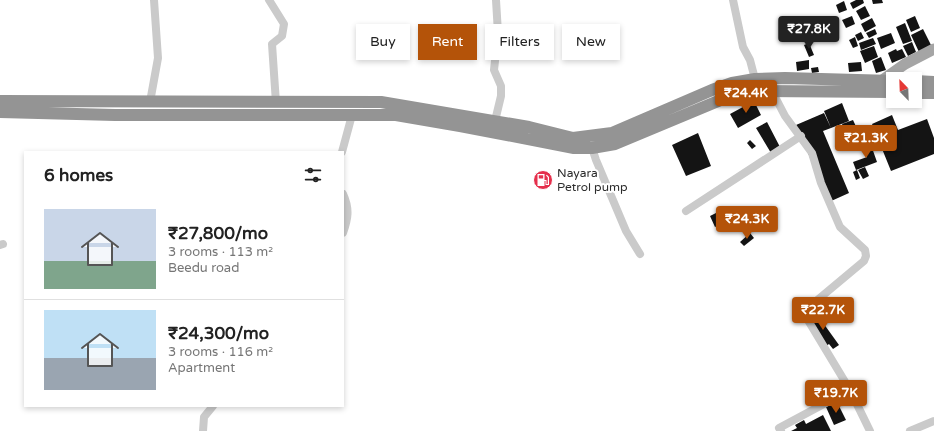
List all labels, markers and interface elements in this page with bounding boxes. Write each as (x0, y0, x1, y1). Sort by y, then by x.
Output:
pin: ₹27.8K (776, 16, 842, 50)
text: ₹27.8K (787, 21, 831, 37)
chip: Buy (356, 24, 410, 60)
chip: Rent (418, 24, 477, 60)
chip: Filters (485, 24, 554, 60)
chip: New (562, 24, 620, 60)
north arrow (886, 72, 922, 108)
map controls (886, 72, 922, 108)
pin: ₹24.4K (713, 80, 779, 114)
text: ₹24.4K (724, 85, 768, 101)
pin: ₹21.3K (833, 125, 899, 159)
text: ₹21.3K (844, 130, 888, 146)
icon: filters (302, 164, 324, 186)
text: 6 homes (44, 165, 113, 186)
place label: Nayara Petrol pump (557, 166, 628, 194)
fuel station icon: Nayara Petrol pump (532, 169, 554, 191)
pin: ₹24.3K (714, 206, 780, 240)
text: ₹24.3K (725, 211, 769, 227)
text: ₹27,800/mo (168, 223, 268, 244)
icon: home (76, 225, 124, 273)
text: 3 rooms · 113 m² (168, 244, 273, 260)
text: Beedu road (168, 260, 239, 276)
pin: ₹22.7K (790, 297, 856, 331)
text: ₹22.7K (801, 302, 845, 318)
text: ₹24,300/mo (168, 323, 269, 344)
icon: home (76, 326, 124, 374)
text: 3 rooms · 116 m² (168, 344, 273, 360)
text: Apartment (168, 360, 235, 376)
pin: ₹19.7K (803, 380, 869, 414)
text: ₹19.7K (814, 385, 858, 401)

